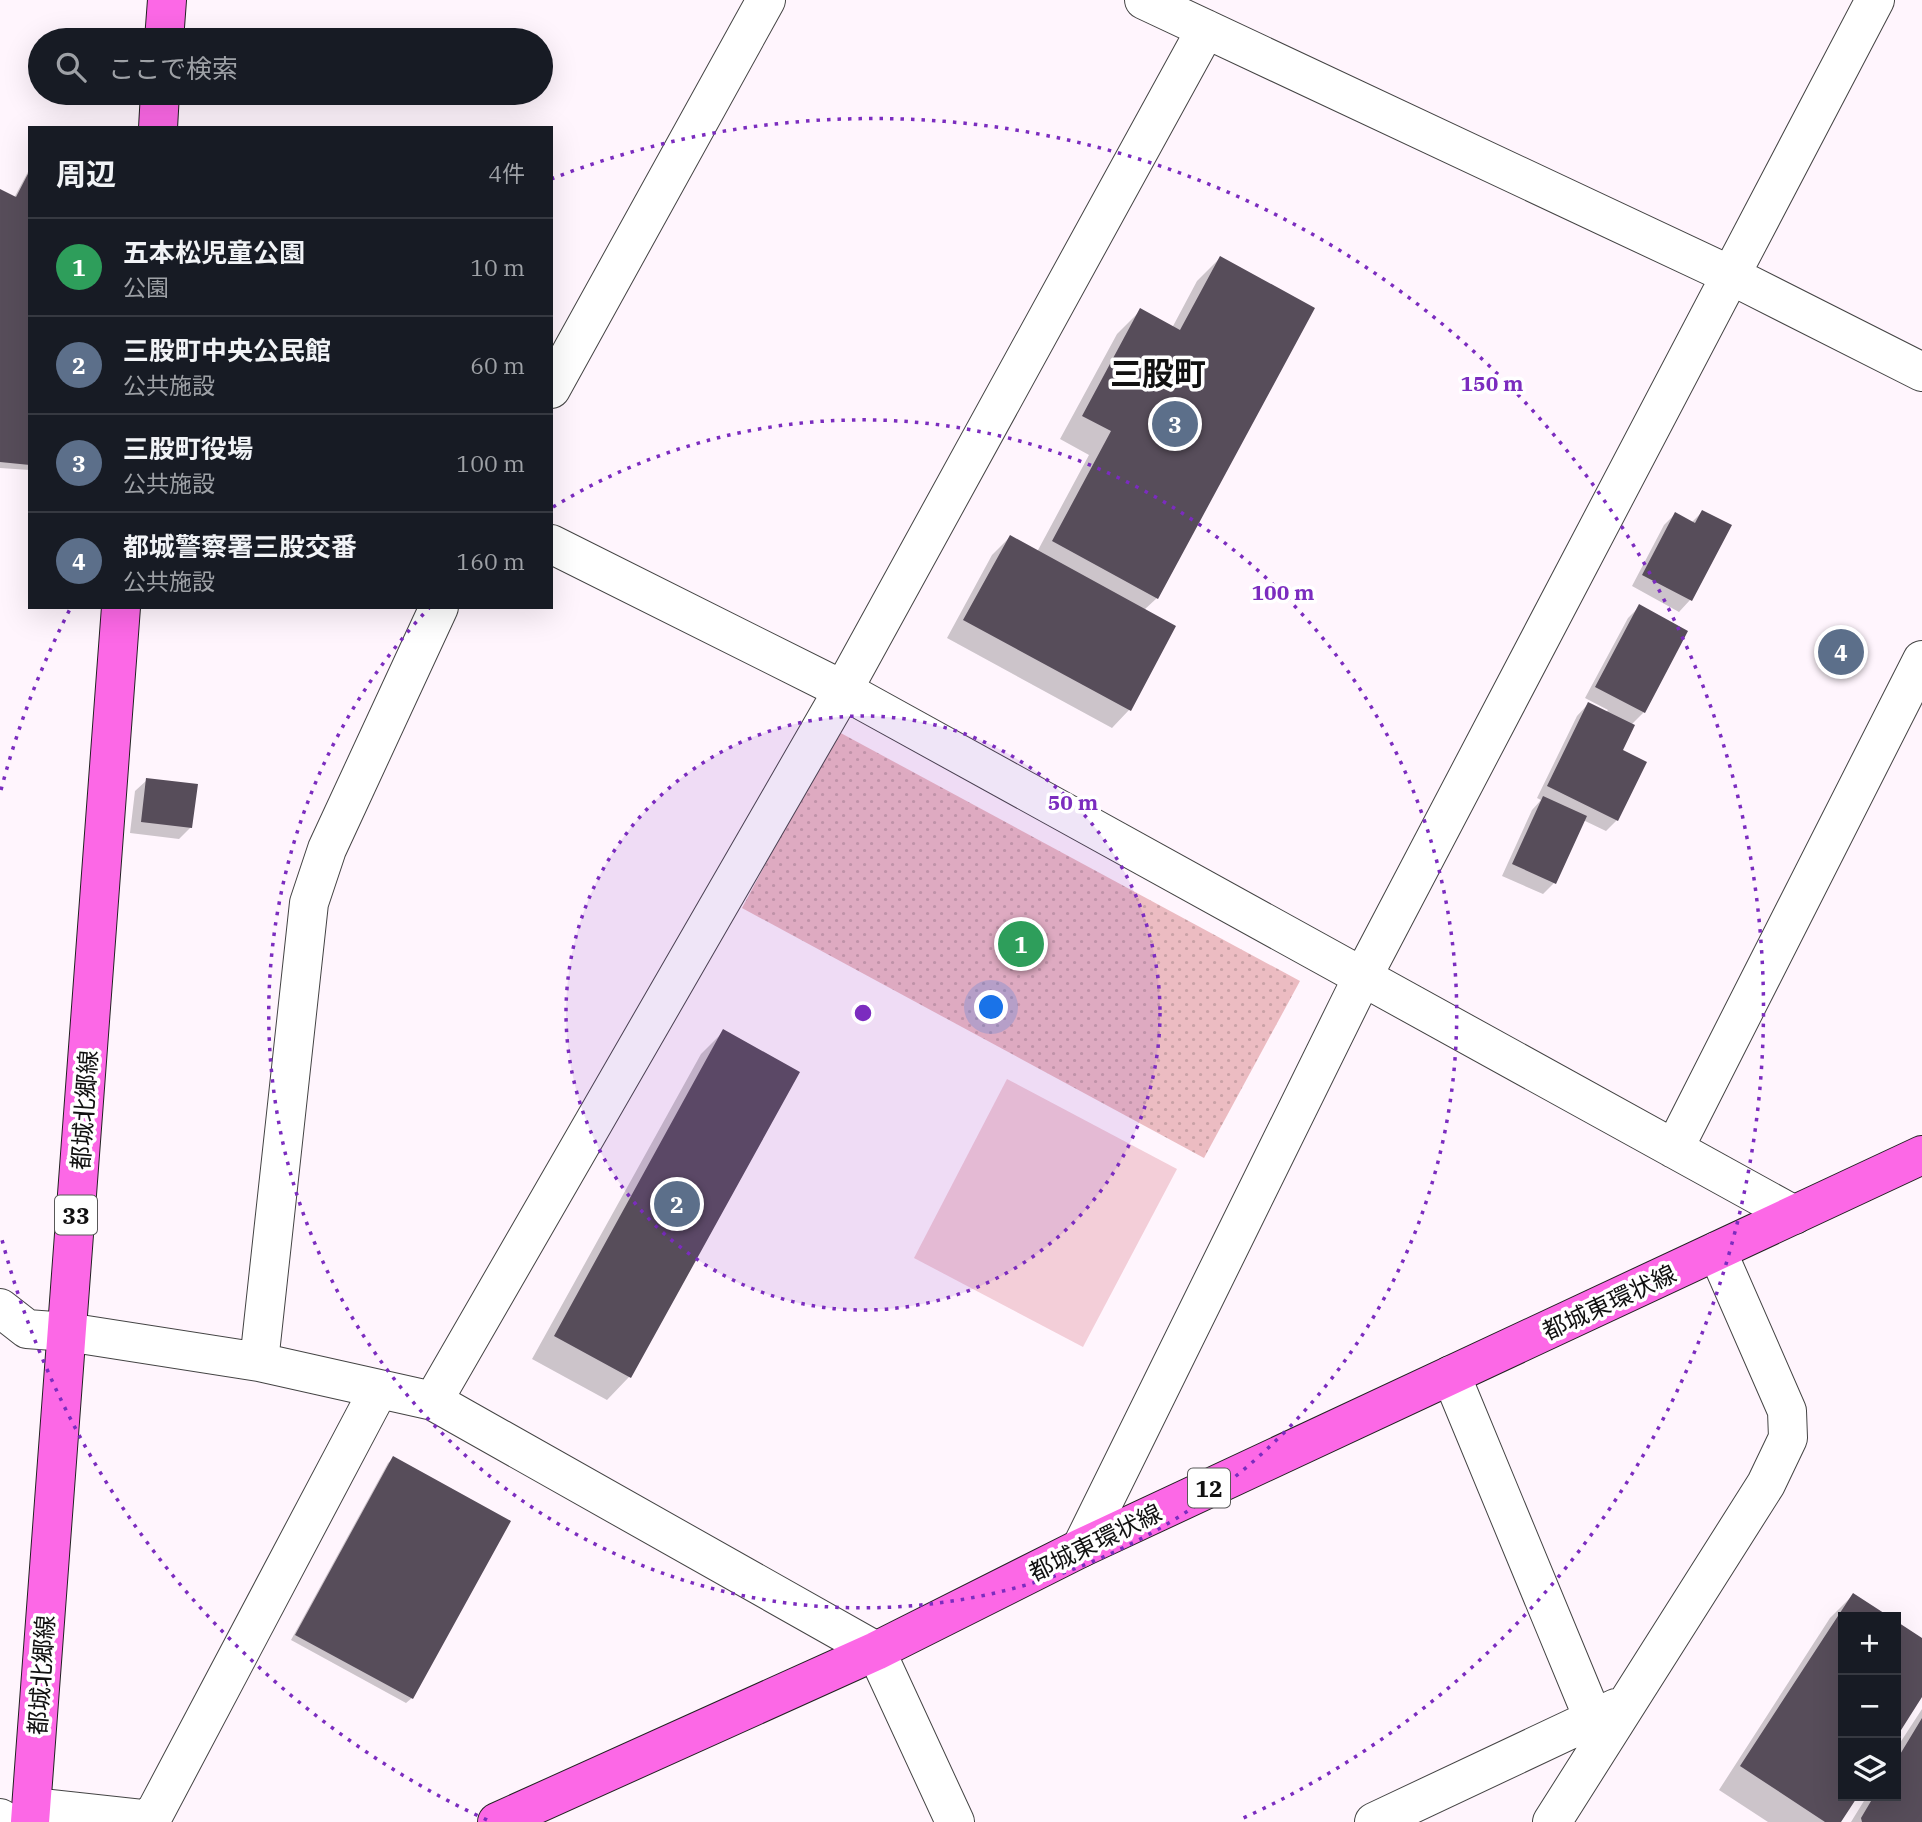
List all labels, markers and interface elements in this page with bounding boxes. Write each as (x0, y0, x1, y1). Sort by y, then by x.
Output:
search box (28, 28, 553, 105)
icon: search (52, 48, 90, 86)
text: ここで検索 (108, 51, 238, 85)
text: 周辺 (56, 154, 116, 193)
text: 4件 (488, 158, 525, 188)
text: 五本松児童公園 (123, 235, 305, 269)
text: 1 (72, 252, 86, 282)
text: 10 m (470, 252, 525, 282)
text: 公園 (123, 272, 169, 302)
text: 三股町中央公民館 (123, 333, 331, 367)
text: 2 (72, 350, 86, 380)
text: 60 m (470, 350, 525, 380)
district label: 三股町 (1110, 352, 1206, 394)
text: 150 m (1460, 369, 1524, 397)
text: 公共施設 (123, 370, 215, 400)
pin: 3 (1152, 398, 1198, 450)
text: 三股町役場 (123, 431, 253, 465)
text: 3 (72, 448, 86, 478)
text: 100 m (456, 448, 525, 478)
text: 公共施設 (123, 468, 215, 498)
text: 都城警察署三股交番 (123, 529, 357, 563)
text: 4 (72, 546, 86, 576)
text: 160 m (456, 546, 525, 576)
text: 公共施設 (123, 566, 215, 596)
text: 100 m (1251, 578, 1315, 606)
pin: 4 (1818, 626, 1864, 678)
text: 50 m (1048, 788, 1098, 816)
pin: 1 (998, 918, 1044, 970)
your location (974, 990, 1008, 1024)
centre of rings (851, 1001, 875, 1025)
street label: 都城北郷線 (64, 1049, 104, 1171)
pin: 2 (654, 1178, 700, 1230)
road number: 33 (55, 1196, 97, 1234)
street label: 都城東環状線 (1537, 1257, 1681, 1347)
road number: 12 (1188, 1469, 1230, 1508)
street label: 都城東環状線 (1023, 1496, 1167, 1588)
map controls (1838, 1612, 1901, 1801)
button: + (1838, 1612, 1901, 1675)
street label: 都城北郷線 (21, 1614, 61, 1736)
button: − (1838, 1675, 1901, 1738)
button: layers (1838, 1738, 1901, 1801)

